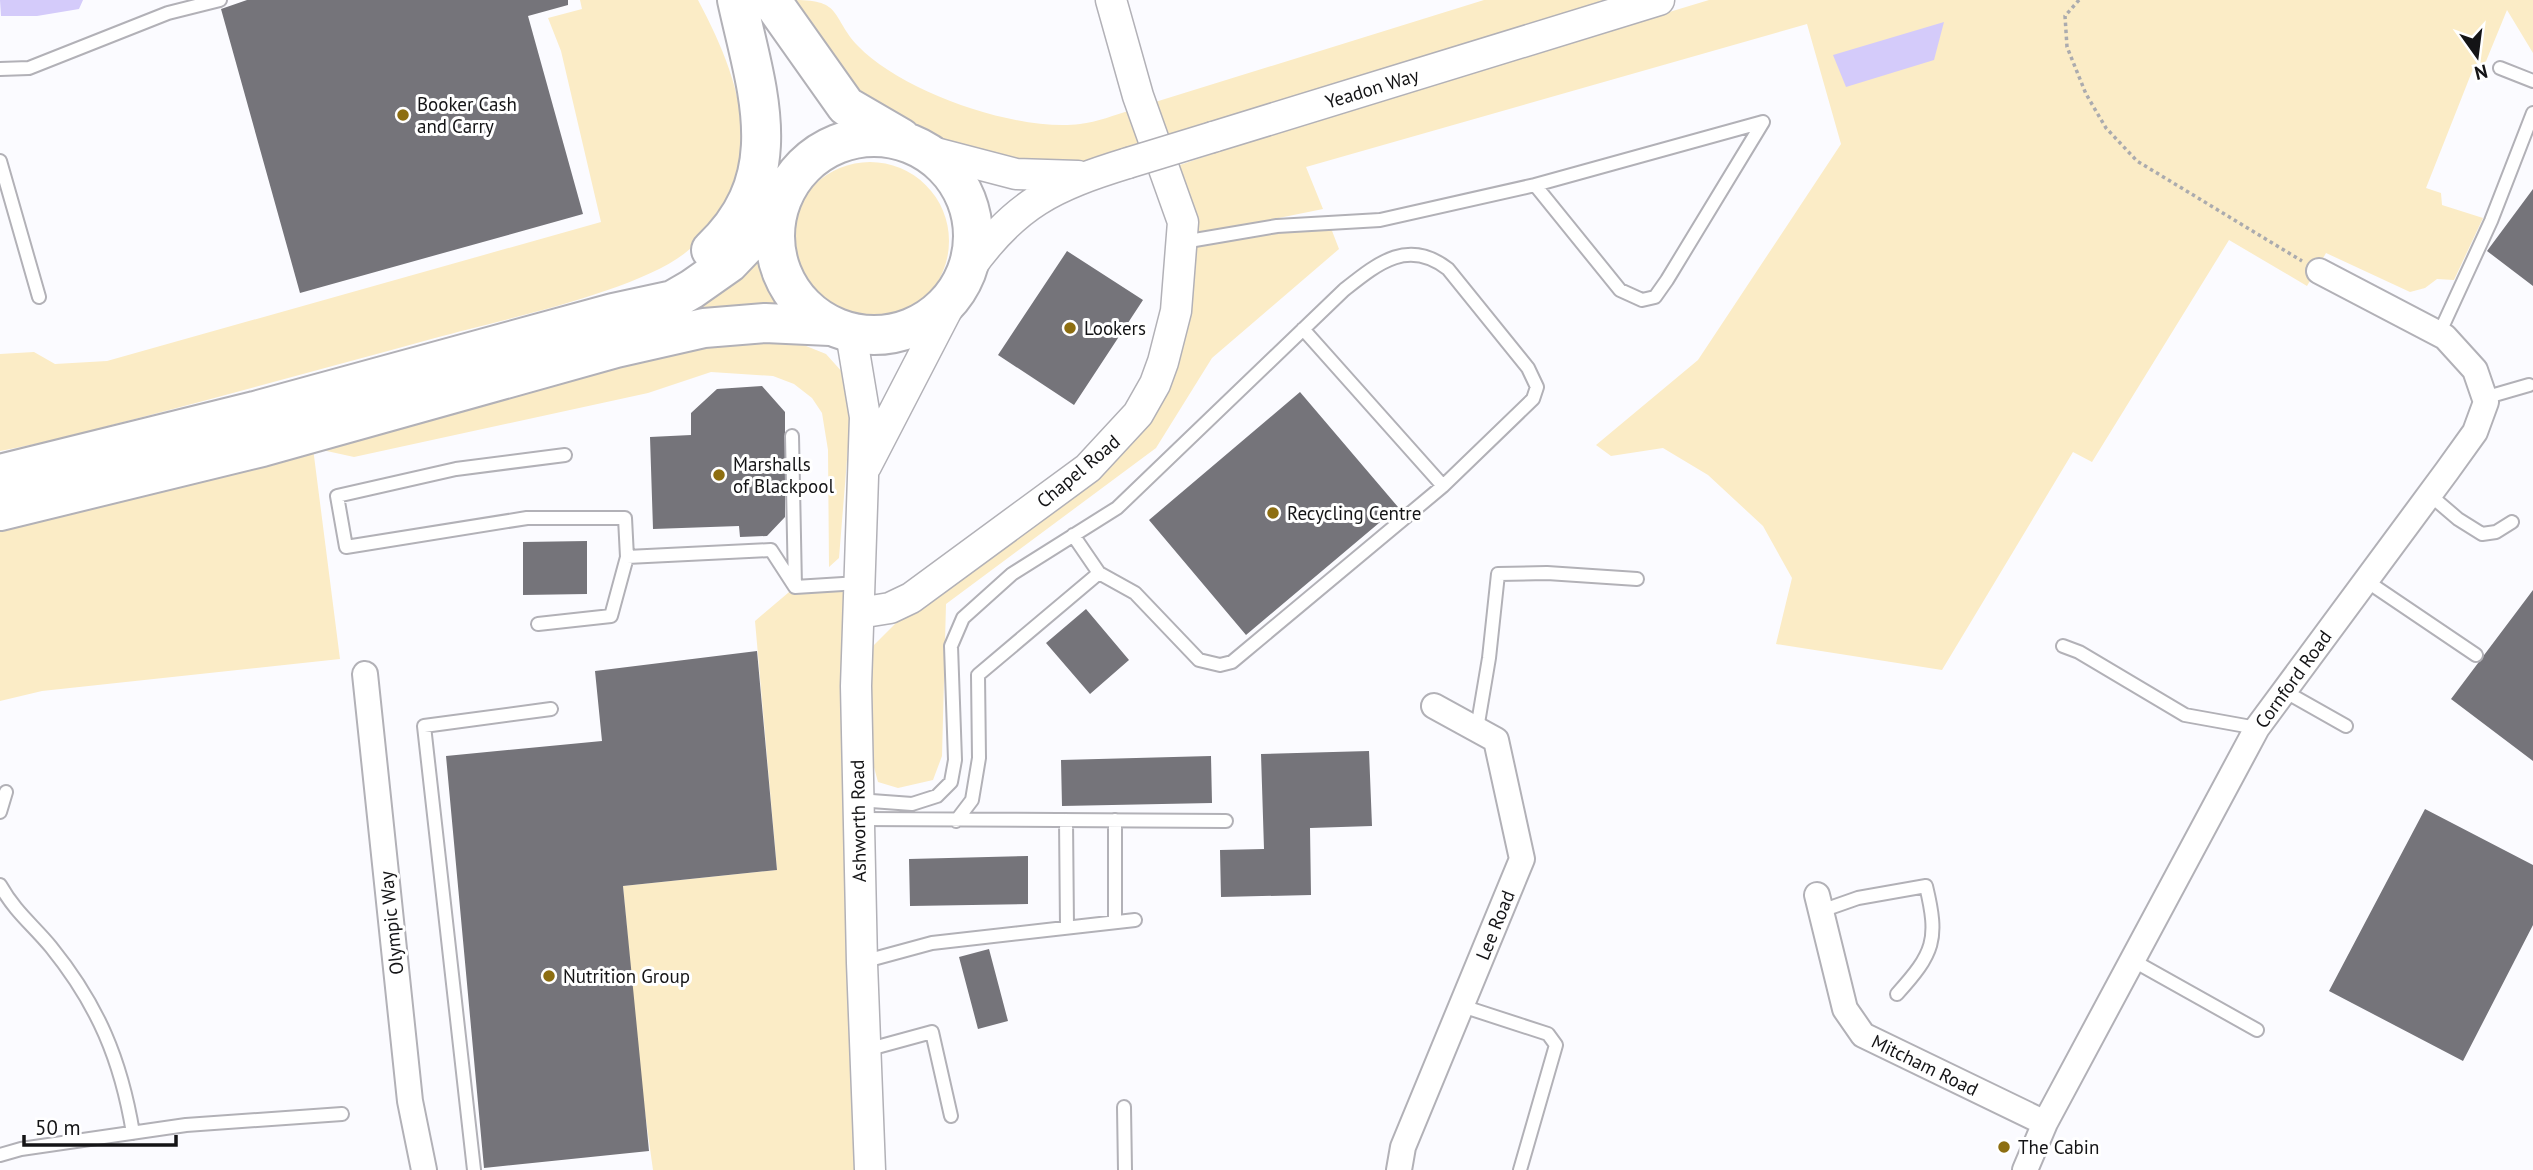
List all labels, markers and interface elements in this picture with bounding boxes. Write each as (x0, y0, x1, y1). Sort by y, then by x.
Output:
north arrow (2442, 21, 2512, 91)
text: N (2472, 59, 2490, 86)
street label: Yeadon Way (1322, 62, 1422, 114)
place label: Booker Cash and Carry (417, 92, 517, 138)
marker: Booker Cash and Carry (395, 107, 411, 123)
place label: Lookers (1084, 316, 1146, 340)
marker: Lookers (1062, 320, 1078, 336)
street label: Chapel Road (1031, 429, 1125, 513)
place label: Marshalls of Blackpool (733, 452, 834, 498)
marker: Marshalls of Blackpool (711, 467, 727, 483)
place label: Recycling Centre (1287, 501, 1421, 525)
marker: Recycling Centre (1265, 505, 1281, 521)
street label: Cornford Road (2249, 625, 2337, 733)
street label: Ashworth Road (845, 759, 871, 883)
street label: Olympic Way (374, 870, 408, 976)
street label: Lee Road (1470, 887, 1520, 963)
place label: Nutrition Group (563, 964, 690, 988)
marker: Nutrition Group (541, 968, 557, 984)
street label: Mitcham Road (1868, 1029, 1982, 1101)
scale bar (24, 1104, 177, 1148)
text: 50 m (35, 1114, 81, 1141)
place label: The Cabin (2018, 1135, 2099, 1159)
marker: The Cabin (1996, 1139, 2012, 1155)

